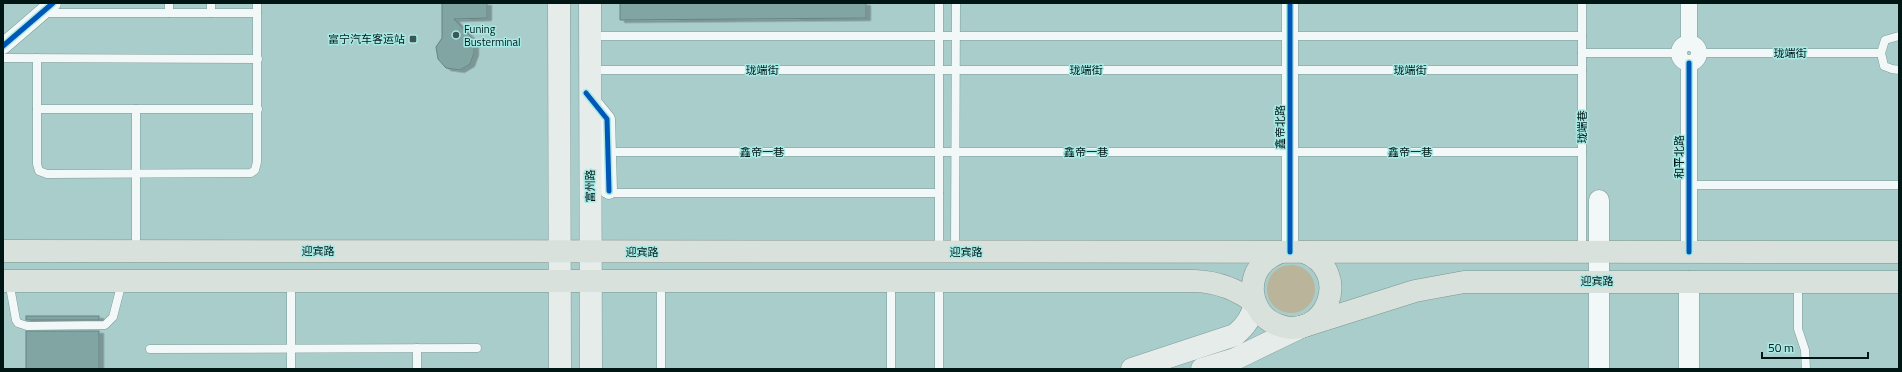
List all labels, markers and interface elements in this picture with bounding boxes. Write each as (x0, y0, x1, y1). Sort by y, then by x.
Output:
place label: Funing Busterminal (464, 21, 521, 50)
marker: Funing Busterminal (451, 30, 461, 40)
place label: 富宁汽车客运站 (328, 31, 405, 47)
marker: 富宁汽车客运站 (408, 34, 418, 44)
street label: 珑端街 (1774, 45, 1807, 61)
street label: 珑端街 (746, 62, 779, 78)
street label: 珑端街 (1070, 62, 1103, 78)
street label: 珑端街 (1394, 62, 1427, 78)
street label: 鑫帝北路 (1272, 105, 1288, 149)
street label: 珑端巷 (1574, 111, 1590, 144)
street label: 和平北路 (1671, 135, 1687, 179)
street label: 鑫帝一巷 (740, 144, 784, 160)
street label: 鑫帝一巷 (1064, 144, 1108, 160)
street label: 鑫帝一巷 (1388, 144, 1432, 160)
street label: 富州路 (582, 170, 598, 203)
street label: 迎宾路 (302, 243, 335, 259)
street label: 迎宾路 (626, 244, 659, 260)
street label: 迎宾路 (950, 244, 983, 260)
street label: 迎宾路 (1581, 273, 1614, 289)
scale bar (1762, 334, 1868, 360)
text: 50 m (1768, 338, 1794, 357)

